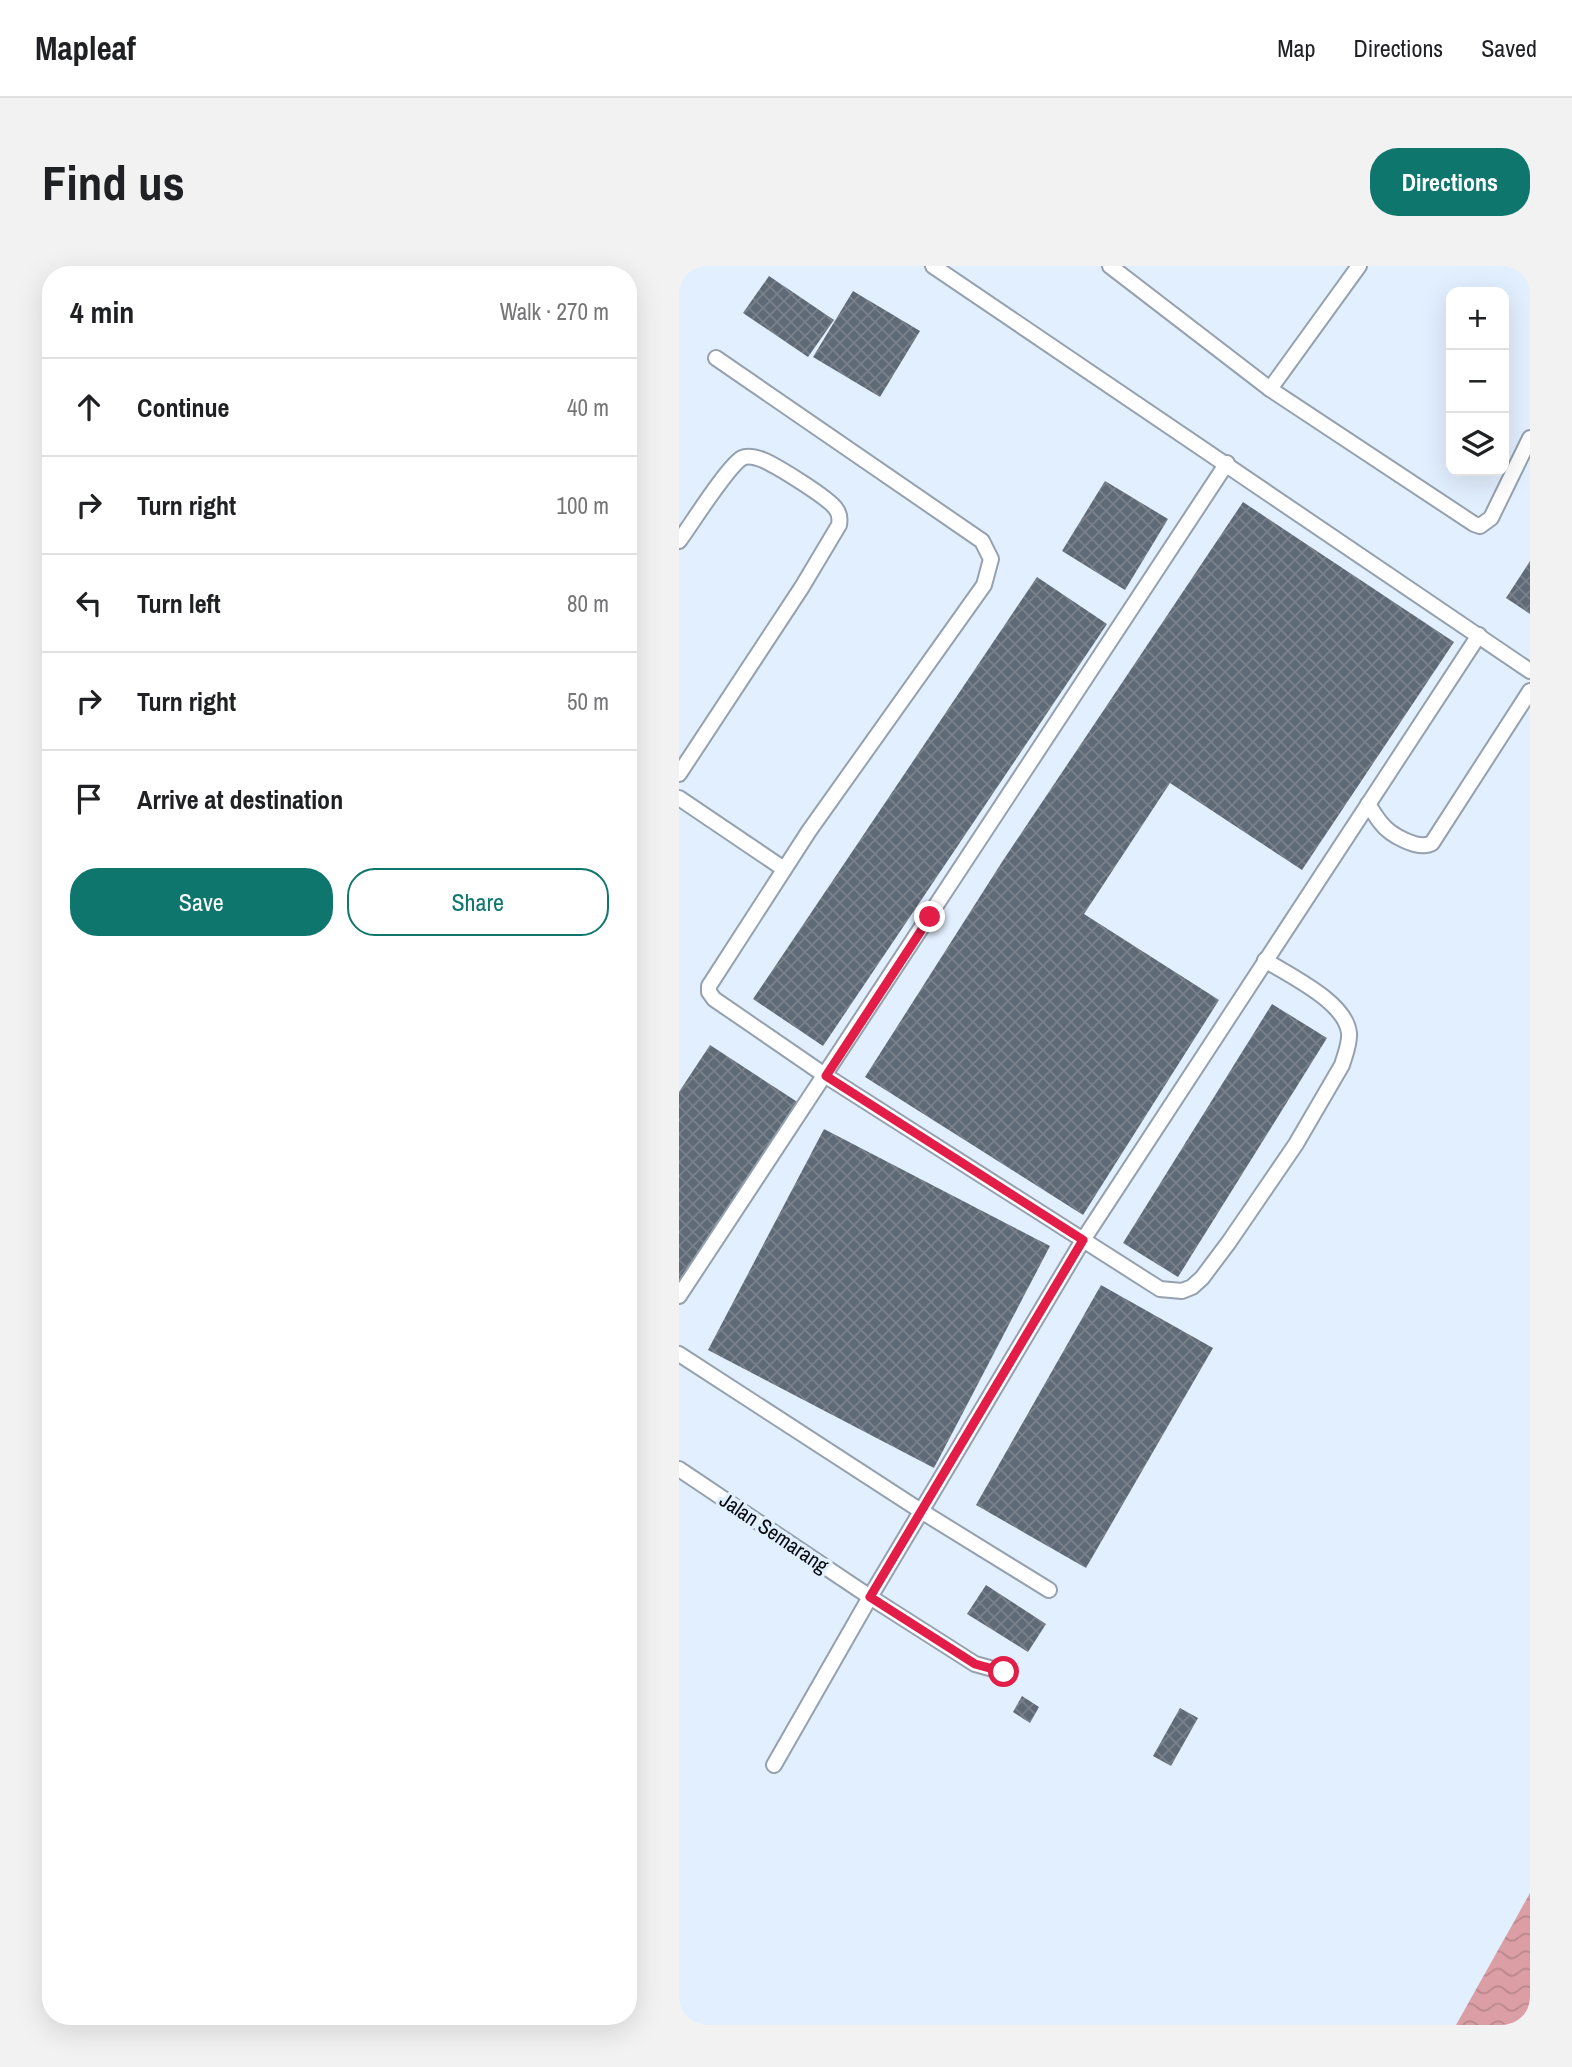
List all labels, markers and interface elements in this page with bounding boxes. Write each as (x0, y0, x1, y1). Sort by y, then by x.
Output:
text: Mapleaf (35, 26, 136, 70)
text: Map (1277, 32, 1315, 64)
text: Directions (1353, 32, 1443, 64)
text: Saved (1481, 32, 1537, 64)
button: Directions (1370, 148, 1530, 216)
text: Find us (42, 149, 185, 215)
map controls (1446, 287, 1509, 476)
button: + (1446, 287, 1509, 350)
text: 4 min (70, 292, 134, 332)
text: Walk · 270 m (500, 296, 609, 327)
button: − (1446, 350, 1509, 413)
icon: ahead (70, 388, 108, 426)
text: Continue (137, 390, 229, 425)
text: 40 m (567, 392, 609, 423)
button: layers (1446, 413, 1509, 476)
icon: right (70, 486, 108, 524)
text: Turn right (137, 488, 236, 523)
text: 100 m (557, 490, 609, 521)
icon: left (70, 584, 108, 622)
text: Turn left (137, 586, 221, 621)
text: 80 m (567, 588, 609, 619)
icon: right (70, 682, 108, 720)
text: Turn right (137, 684, 236, 719)
text: 50 m (567, 686, 609, 717)
icon: arrive (70, 780, 108, 818)
text: Arrive at destination (137, 782, 343, 817)
button: Save (70, 868, 333, 936)
button: Share (347, 868, 609, 936)
route end (914, 901, 945, 932)
street label: Jalan Semarang (714, 1486, 835, 1580)
route start (988, 1656, 1019, 1687)

